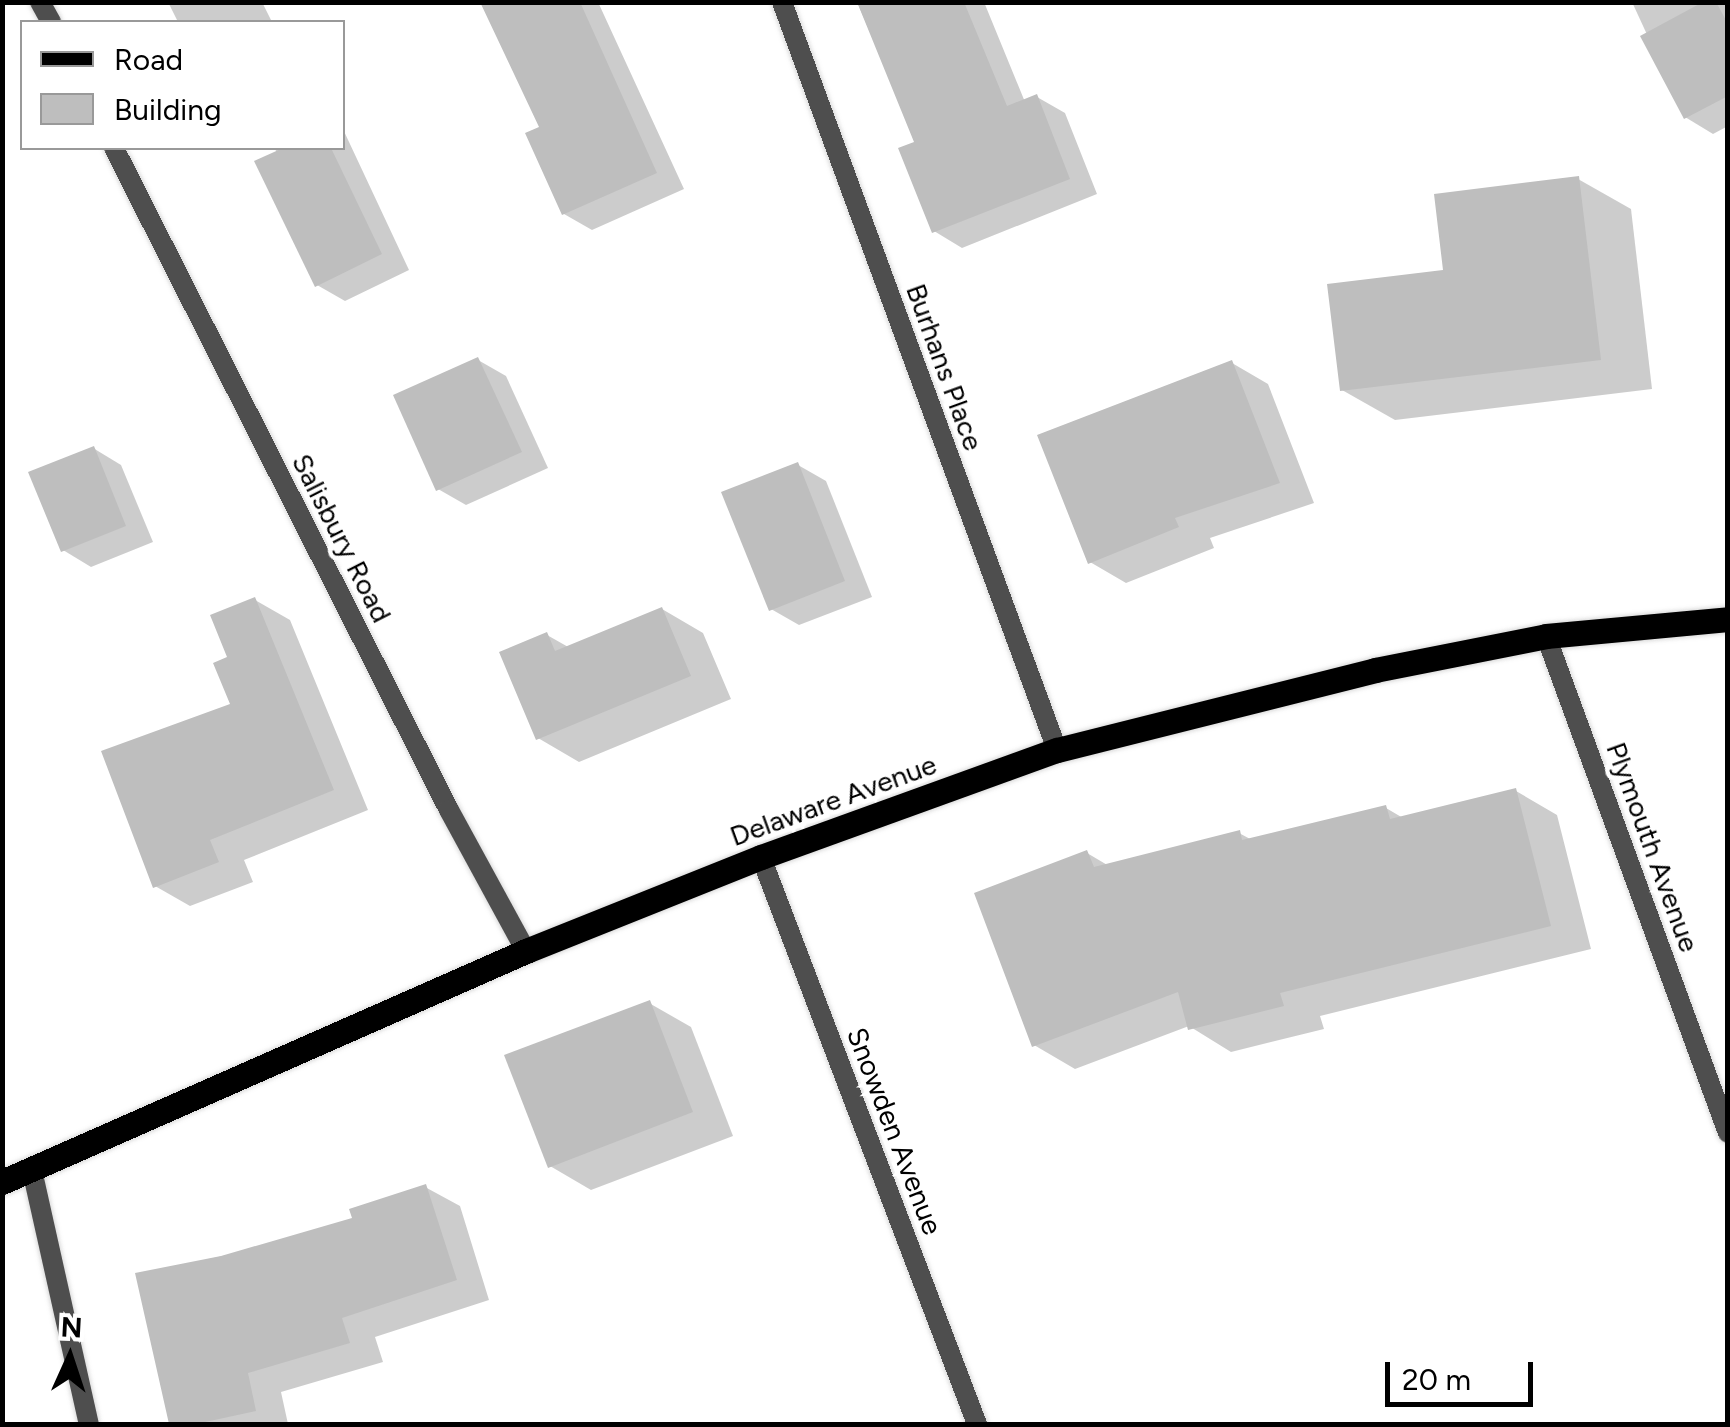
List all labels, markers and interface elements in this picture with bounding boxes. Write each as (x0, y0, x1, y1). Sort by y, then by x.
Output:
legend (20, 20, 345, 150)
text: Road (114, 41, 183, 78)
text: Building (114, 91, 222, 128)
street label: Burhans Place (899, 279, 991, 455)
street label: Salisbury Road (285, 448, 399, 628)
street label: Plymouth Avenue (1599, 738, 1707, 956)
street label: Delaware Avenue (725, 747, 941, 853)
street label: Snowden Avenue (840, 1023, 950, 1239)
north arrow (20, 1307, 120, 1407)
text: N (60, 1309, 83, 1345)
scale bar (1390, 1342, 1538, 1404)
text: 20 m (1402, 1361, 1471, 1398)

